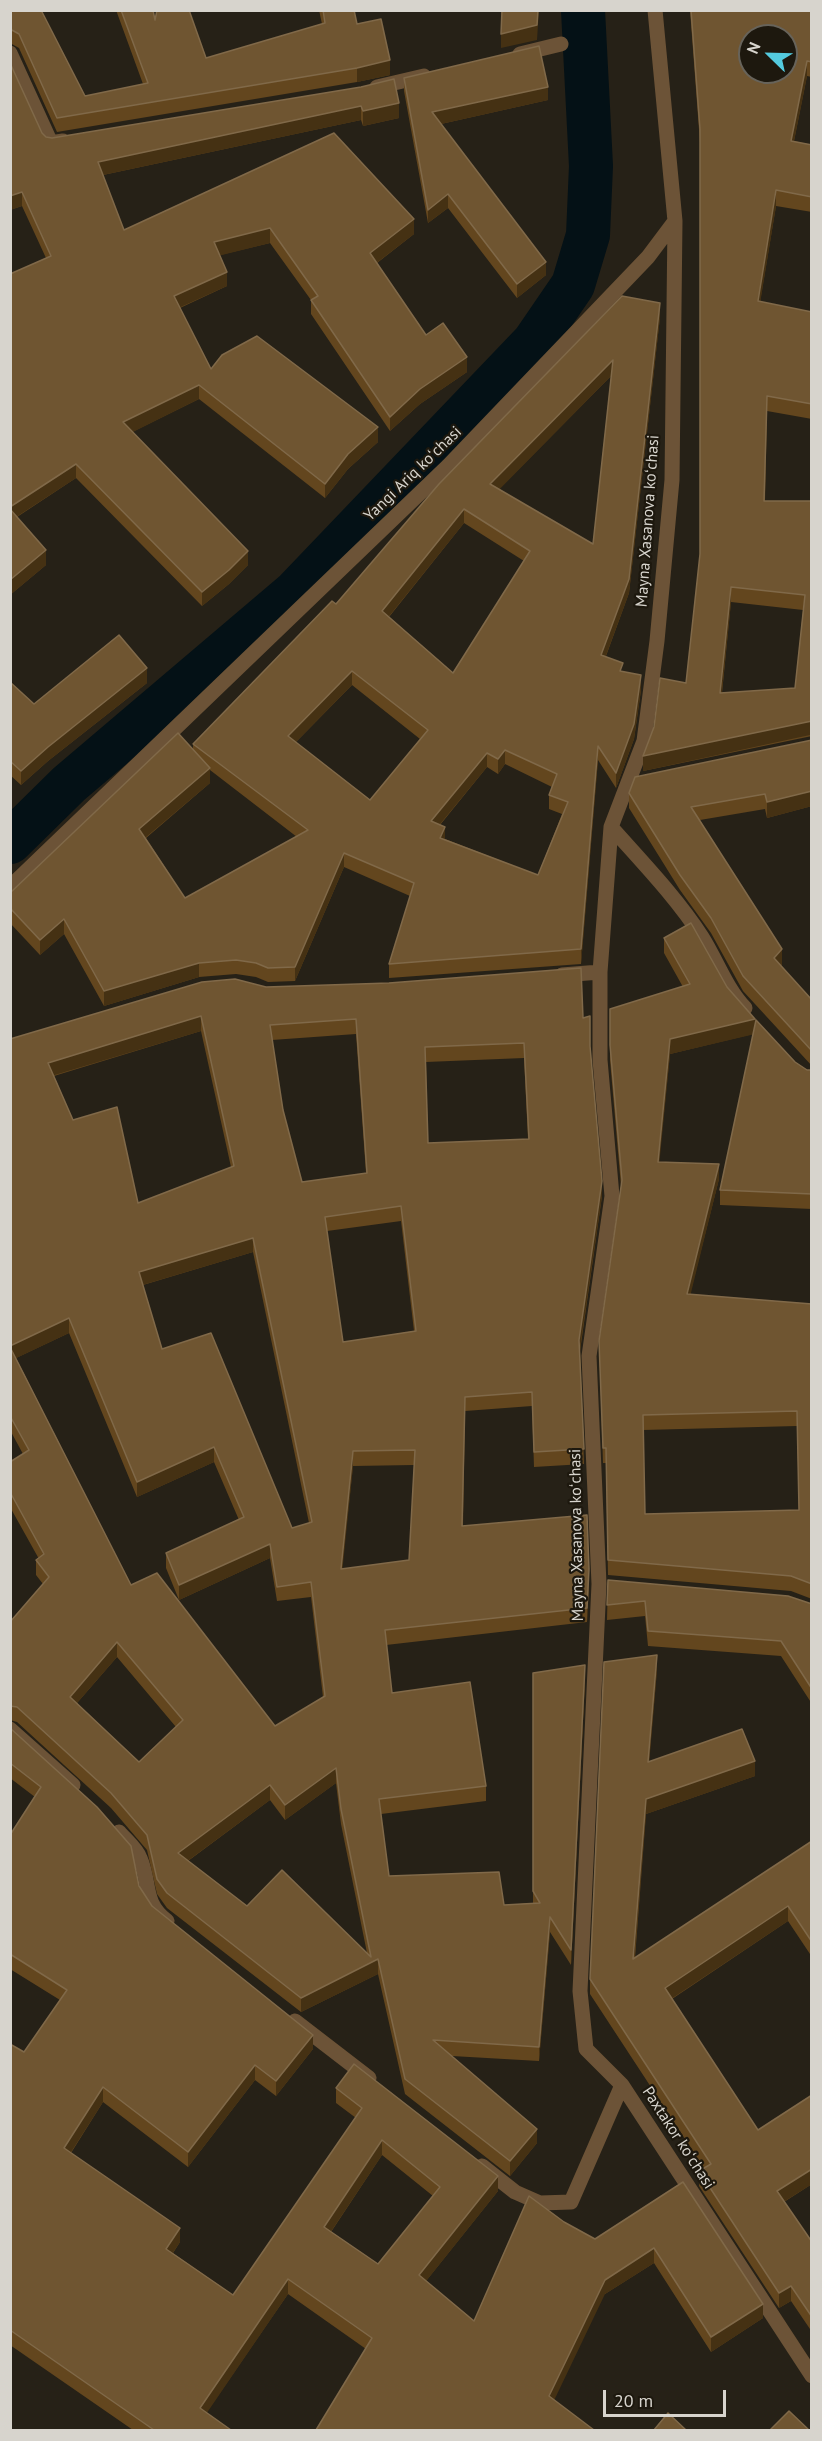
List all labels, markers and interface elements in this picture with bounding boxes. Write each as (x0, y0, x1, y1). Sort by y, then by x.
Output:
north arrow (738, 24, 798, 84)
text: N (742, 39, 765, 57)
street label: Yangi Ariq koʻchasi (360, 423, 466, 525)
street label: Mayna Xasanova koʻchasi (632, 434, 664, 608)
street label: Mayna Xasanova koʻchasi (566, 1449, 588, 1621)
street label: Paxtakor koʻchasi (638, 2083, 718, 2193)
scale bar (606, 2378, 729, 2416)
text: 20 m (614, 2389, 653, 2412)

